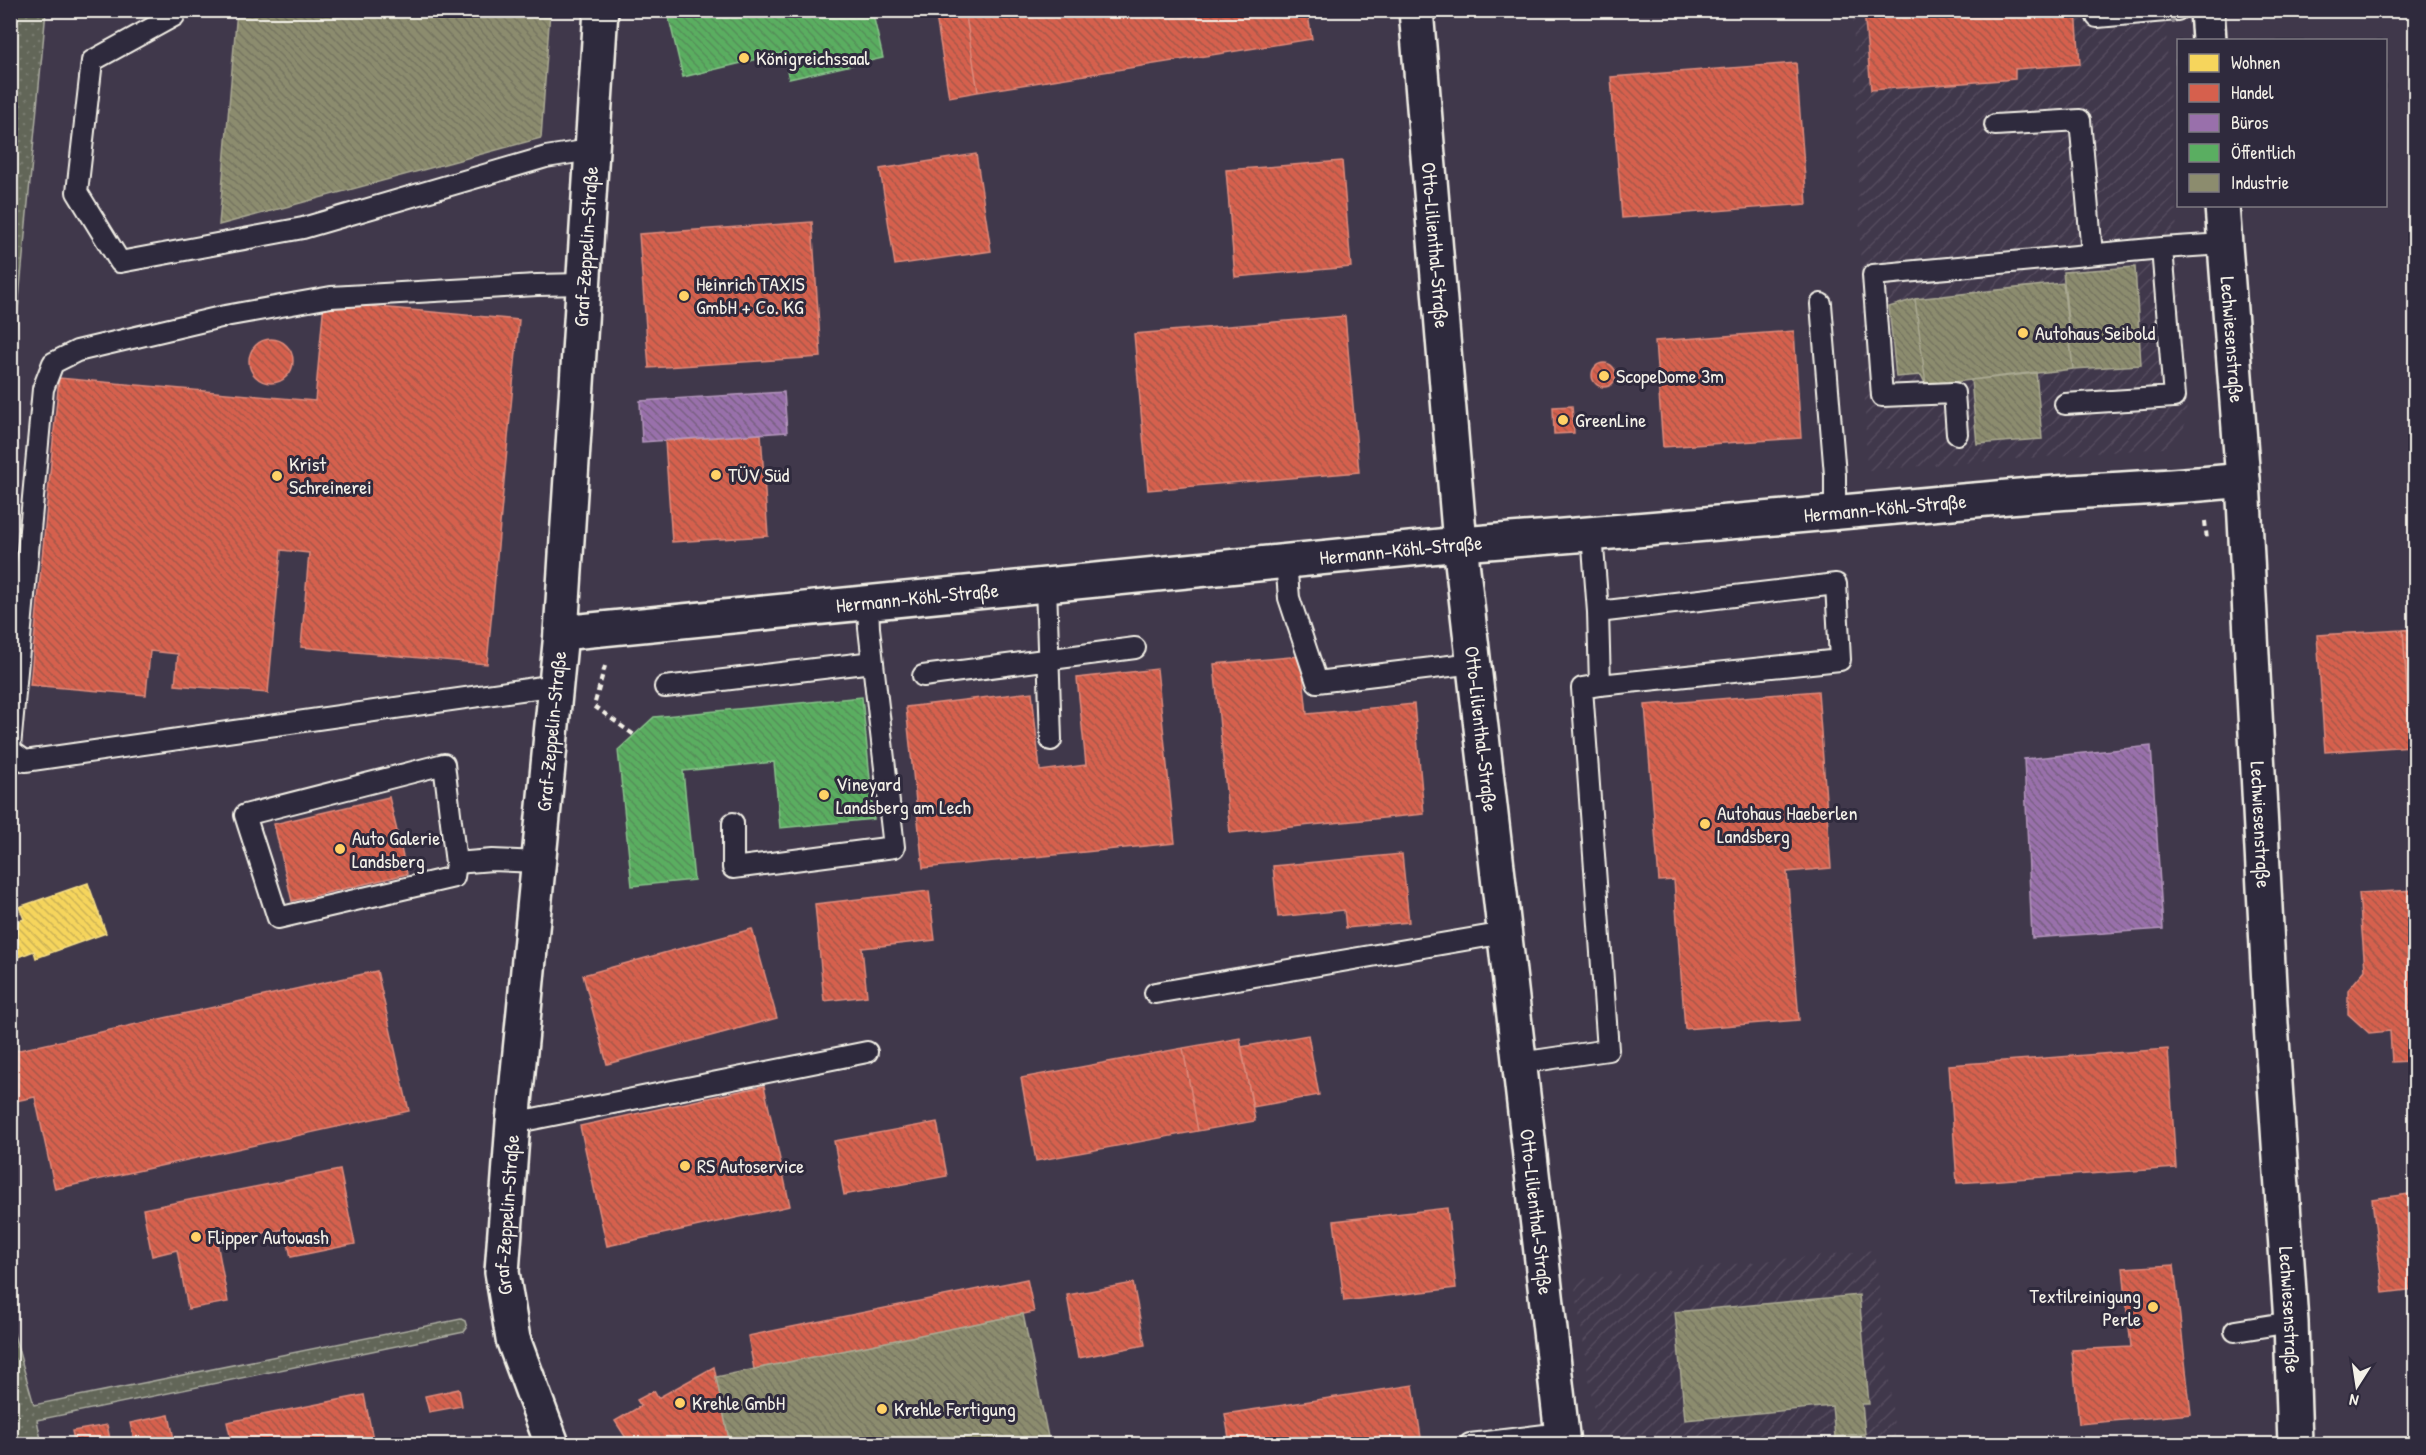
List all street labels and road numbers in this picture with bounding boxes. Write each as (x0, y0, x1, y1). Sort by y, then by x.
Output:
street label: Otto-Lilienthal-Straße (1416, 161, 1456, 329)
street label: Graf-Zeppelin-Straße (567, 165, 604, 328)
street label: Lechwiesenstraße (2214, 275, 2251, 404)
street label: Hermann-Köhl-Straße (1803, 487, 1968, 528)
street label: Hermann-Köhl-Straße (1318, 528, 1483, 571)
street label: Hermann-Köhl-Straße (835, 576, 1000, 619)
street label: Otto-Lilienthal-Straße (1459, 645, 1505, 813)
street label: Graf-Zeppelin-Straße (530, 650, 572, 812)
street label: Lechwiesenstraße (2245, 761, 2278, 889)
street label: Otto-Lilienthal-Straße (1514, 1127, 1560, 1296)
street label: Graf-Zeppelin-Straße (488, 1134, 525, 1297)
street label: Lechwiesenstraße (2273, 1246, 2307, 1374)

